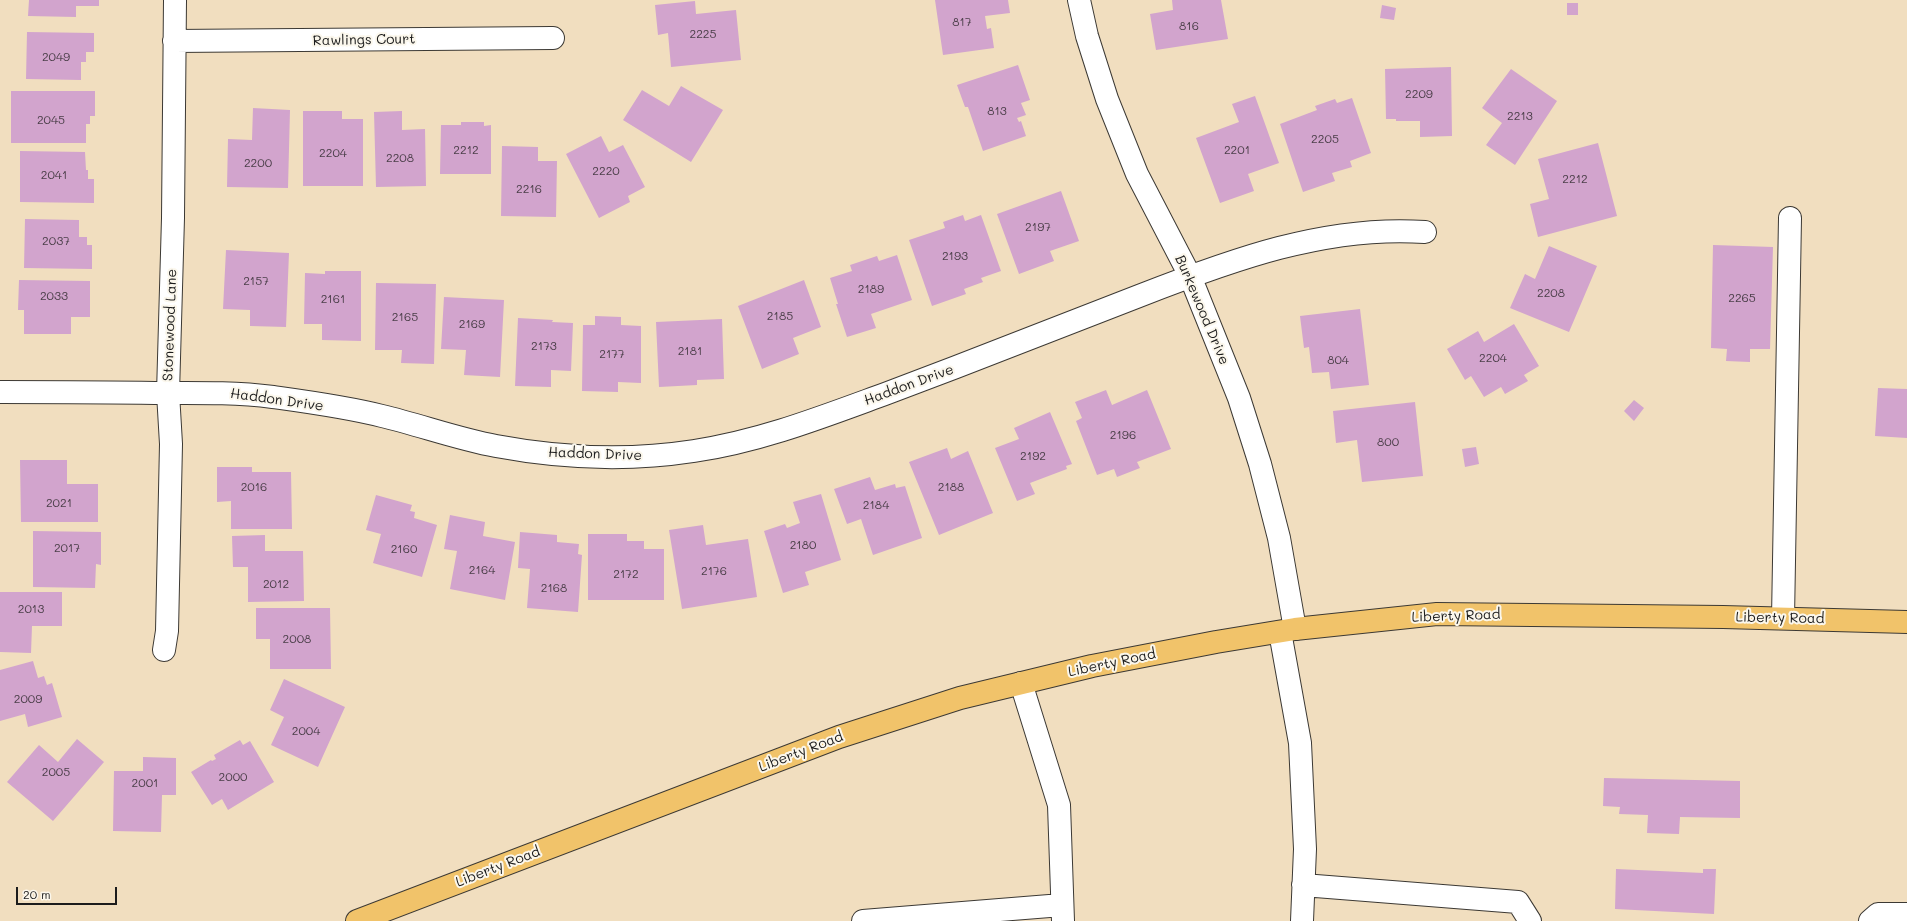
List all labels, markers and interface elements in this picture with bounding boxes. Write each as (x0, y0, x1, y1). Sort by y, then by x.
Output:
house number: 817 (952, 15, 972, 29)
house number: 816 (1179, 19, 1199, 33)
house number: 2225 (689, 27, 717, 41)
street label: Rawlings Court (313, 31, 415, 49)
house number: 2049 (42, 50, 70, 64)
house number: 2209 (1405, 87, 1433, 101)
house number: 813 (987, 104, 1007, 118)
house number: 2213 (1507, 109, 1533, 123)
house number: 2045 (37, 113, 65, 127)
house number: 2205 (1311, 132, 1339, 146)
house number: 2212 (453, 143, 479, 157)
house number: 2201 (1224, 143, 1250, 157)
house number: 2204 (319, 146, 347, 160)
house number: 2208 (386, 151, 414, 165)
house number: 2200 (244, 156, 272, 170)
house number: 2220 (592, 164, 620, 178)
house number: 2041 (41, 168, 67, 182)
house number: 2212 (1562, 172, 1588, 186)
house number: 2216 (516, 182, 542, 196)
house number: 2197 (1025, 220, 1051, 234)
house number: 2037 (42, 234, 70, 248)
house number: 2193 (942, 249, 968, 263)
street label: Burkewood Drive (1171, 253, 1233, 367)
street label: Stonewood Lane (160, 269, 180, 381)
house number: 2157 (243, 274, 269, 288)
house number: 2189 (858, 282, 884, 296)
house number: 2208 (1537, 286, 1565, 300)
house number: 2033 (40, 289, 68, 303)
house number: 2265 (1728, 291, 1756, 305)
house number: 2161 (321, 292, 345, 306)
house number: 2185 (767, 309, 793, 323)
house number: 2165 (392, 310, 418, 324)
house number: 2169 (459, 317, 485, 331)
house number: 2173 (531, 339, 557, 353)
house number: 2181 (678, 344, 702, 358)
house number: 2177 (599, 347, 625, 361)
house number: 2204 (1479, 351, 1507, 365)
house number: 804 (1327, 353, 1349, 367)
street label: Haddon Drive (862, 361, 956, 409)
street label: Haddon Drive (229, 385, 325, 415)
house number: 2196 (1110, 428, 1136, 442)
house number: 800 (1377, 435, 1399, 449)
street label: Haddon Drive (548, 444, 642, 464)
house number: 2192 (1020, 449, 1046, 463)
house number: 2016 (241, 480, 267, 494)
house number: 2188 (938, 480, 964, 494)
house number: 2021 (46, 496, 72, 510)
house number: 2184 (863, 498, 889, 512)
house number: 2180 (790, 538, 816, 552)
house number: 2017 (54, 541, 80, 555)
house number: 2160 (391, 542, 417, 556)
house number: 2164 (469, 563, 495, 577)
house number: 2176 (701, 564, 727, 578)
house number: 2172 (613, 567, 639, 581)
house number: 2012 (263, 577, 289, 591)
house number: 2168 (541, 581, 567, 595)
house number: 2013 (18, 602, 44, 616)
street label: Liberty Road (1411, 606, 1501, 626)
street label: Liberty Road (1735, 609, 1825, 627)
house number: 2008 (283, 632, 311, 646)
street label: Liberty Road (1067, 646, 1157, 680)
house number: 2009 (14, 692, 42, 706)
house number: 2004 (292, 724, 320, 738)
street label: Liberty Road (756, 728, 846, 776)
house number: 2005 (42, 765, 70, 779)
house number: 2000 (219, 770, 247, 784)
house number: 2001 (132, 776, 158, 790)
street label: Liberty Road (453, 843, 543, 891)
scale bar (18, 879, 119, 905)
text: 20 m (23, 886, 51, 902)

